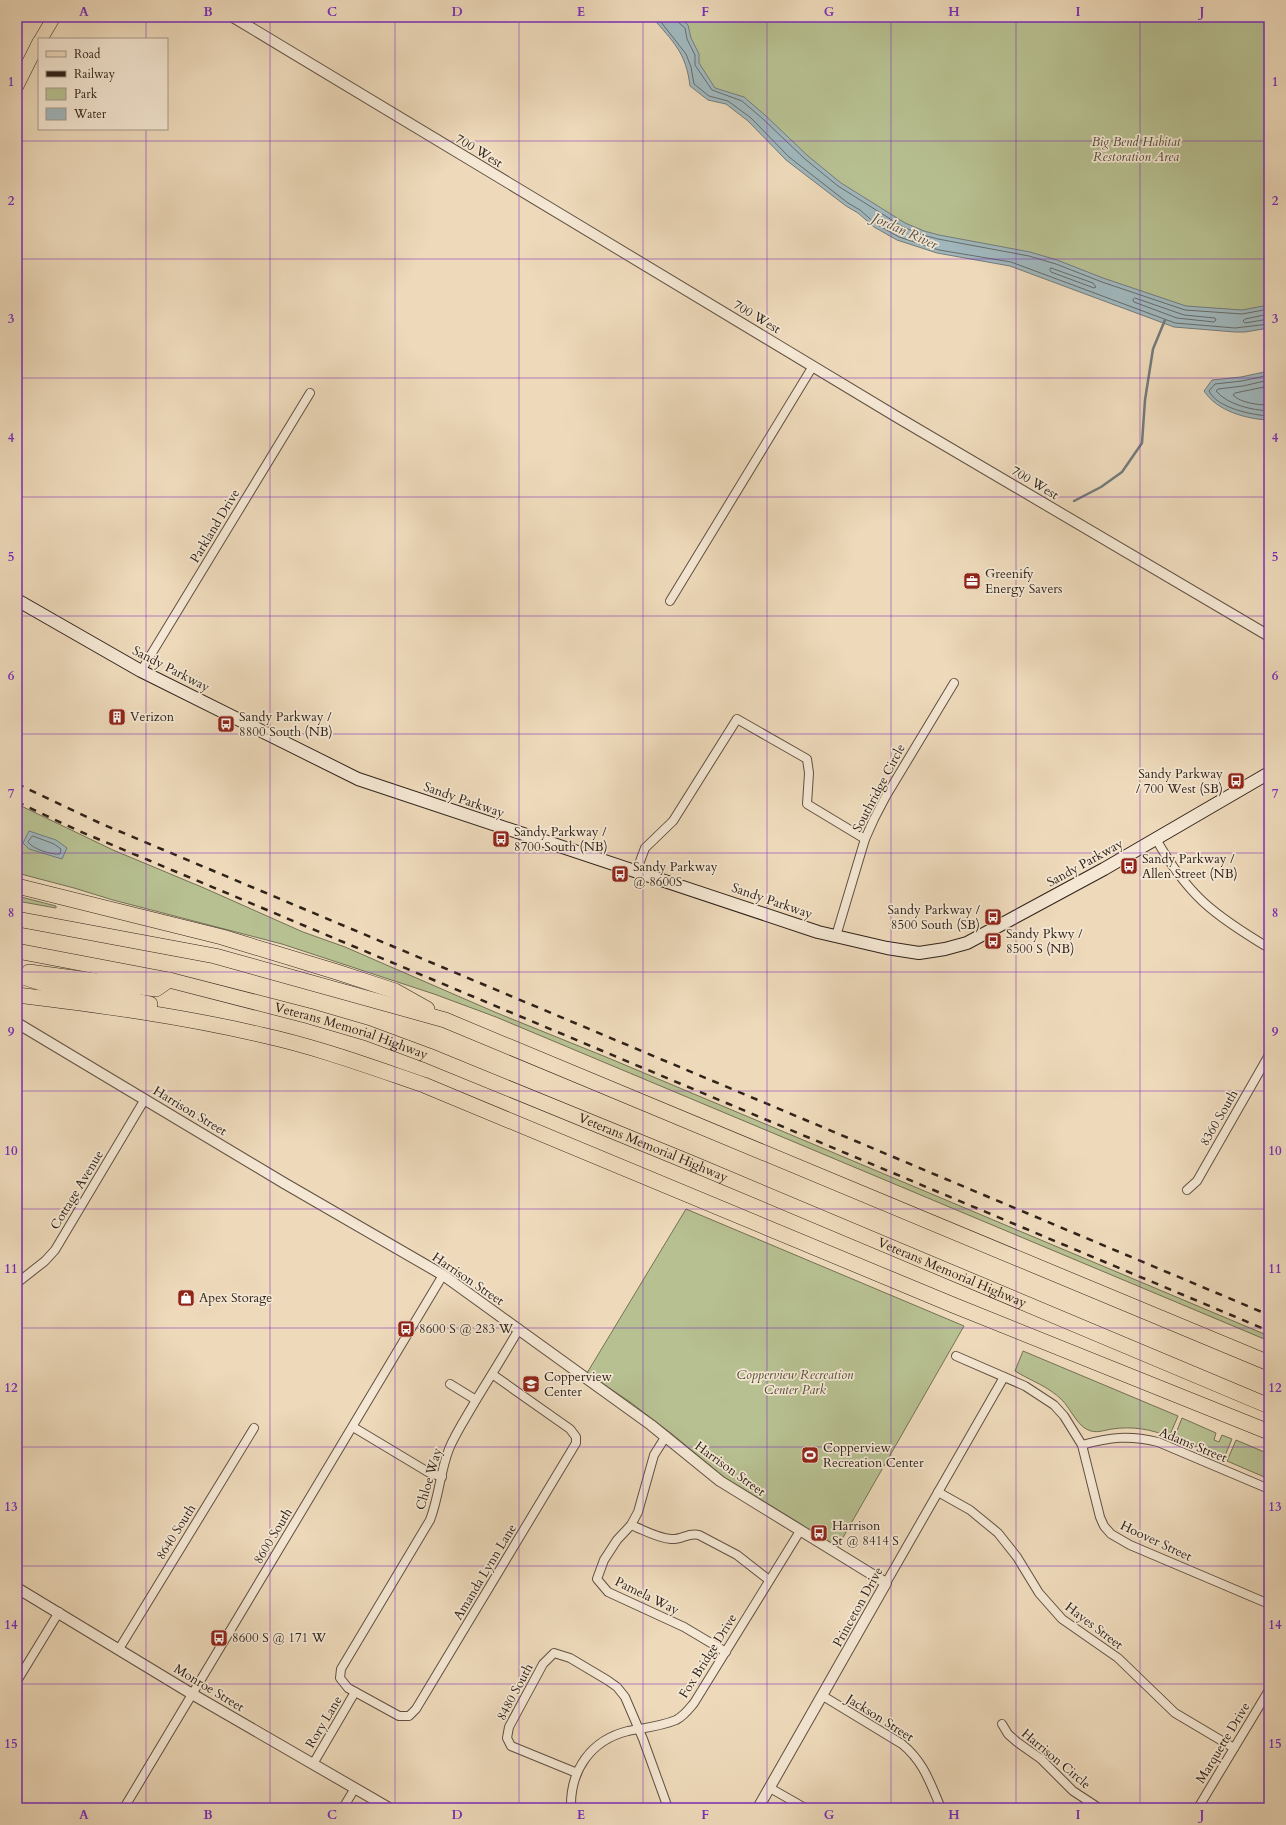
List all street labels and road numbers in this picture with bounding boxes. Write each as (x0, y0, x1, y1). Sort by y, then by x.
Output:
street label: 700 West (452, 130, 506, 172)
street label: 700 West (730, 296, 784, 338)
street label: 700 West (1008, 462, 1062, 504)
street label: Parkland Drive (186, 486, 244, 566)
street label: Sandy Parkway (129, 642, 213, 696)
street label: Southridge Circle (848, 741, 910, 835)
street label: Sandy Parkway (421, 778, 507, 822)
street label: Sandy Parkway (1044, 835, 1127, 891)
street label: Sandy Parkway (729, 879, 815, 923)
street label: Veterans Memorial Highway (273, 998, 431, 1064)
street label: Harrison Street (150, 1082, 230, 1140)
street label: 8360 South (1196, 1087, 1242, 1149)
street label: Veterans Memorial Highway (576, 1109, 731, 1187)
street label: Cottage Avenue (46, 1147, 108, 1233)
street label: Veterans Memorial Highway (875, 1233, 1029, 1312)
street label: Harrison Street (428, 1248, 508, 1310)
street label: Adams Street (1156, 1423, 1230, 1467)
street label: Harrison Street (691, 1437, 769, 1501)
street label: Chloe Way (412, 1446, 446, 1512)
street label: 8640 South (152, 1501, 200, 1563)
street label: 8600 South (249, 1505, 297, 1567)
street label: Hoover Street (1117, 1517, 1195, 1565)
street label: Amanda Lynn Lane (449, 1521, 521, 1623)
street label: Princeton Drive (829, 1564, 887, 1650)
street label: Pamela Way (612, 1573, 682, 1619)
street label: Hayes Street (1061, 1598, 1127, 1654)
street label: Fox Bridge Drive (675, 1610, 741, 1702)
street label: Monroe Street (170, 1660, 248, 1716)
street label: 8480 South (492, 1660, 538, 1724)
street label: Jackson Street (841, 1689, 917, 1746)
street label: Rory Lane (301, 1692, 347, 1751)
street label: Marquette Drive (1192, 1699, 1254, 1787)
street label: Harrison Circle (1018, 1725, 1095, 1793)

